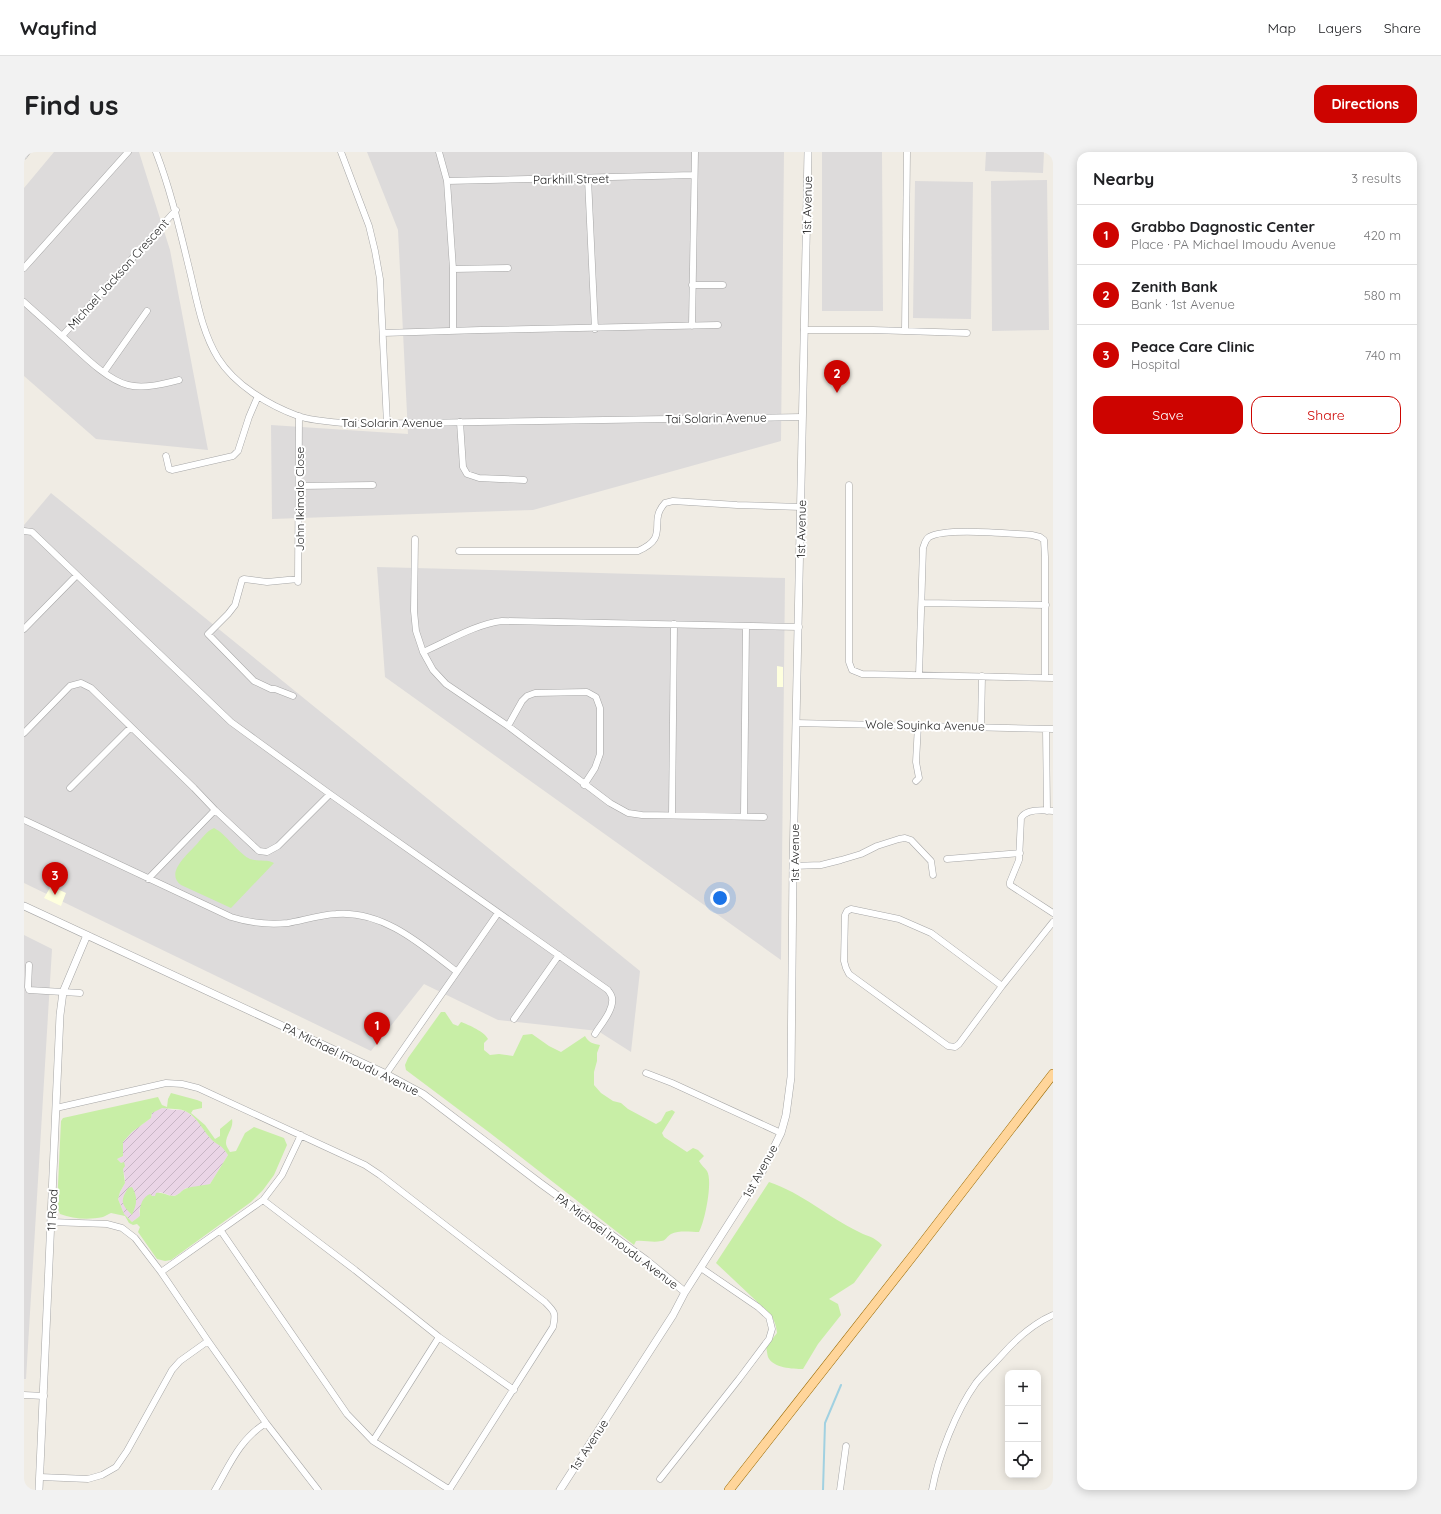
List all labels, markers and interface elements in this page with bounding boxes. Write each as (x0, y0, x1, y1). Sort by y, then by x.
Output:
text: Wayfind (20, 16, 97, 40)
text: Map (1267, 19, 1296, 37)
text: Layers (1318, 19, 1362, 37)
text: Share (1384, 19, 1421, 37)
button: Directions (1314, 85, 1417, 123)
text: Find us (24, 87, 118, 122)
text: Nearby (1093, 168, 1154, 189)
text: 3 results (1351, 170, 1401, 186)
street label: Parkhill Street (533, 171, 609, 187)
street label: 1st Avenue (799, 175, 815, 234)
street label: Michael Jackson Crescent (64, 215, 172, 333)
text: Grabbo Dagnostic Center (1131, 217, 1315, 236)
text: 1 (1103, 227, 1109, 243)
text: 420 m (1364, 227, 1401, 243)
text: Place · PA Michael Imoudu Avenue (1131, 236, 1336, 252)
text: Zenith Bank (1131, 277, 1218, 296)
text: 2 (1102, 287, 1110, 303)
text: 580 m (1364, 287, 1401, 303)
text: Bank · 1st Avenue (1131, 296, 1235, 312)
text: Peace Care Clinic (1131, 337, 1254, 356)
text: 3 (1103, 347, 1109, 363)
text: 740 m (1365, 347, 1401, 363)
text: Hospital (1131, 356, 1180, 372)
pin: 2 (824, 360, 850, 393)
button: Save (1093, 396, 1243, 434)
button: Share (1251, 396, 1401, 434)
street label: Tai Solarin Avenue (665, 410, 767, 426)
street label: Tai Solarin Avenue (341, 415, 443, 430)
street label: John Ikimalo Close (292, 446, 307, 551)
street label: 1st Avenue (793, 499, 809, 558)
street label: Wole Soyinka Avenue (865, 716, 985, 734)
street label: 1st Avenue (787, 824, 802, 882)
pin: 3 (42, 862, 68, 895)
your location (710, 888, 730, 908)
pin: 1 (364, 1012, 390, 1045)
street label: PA Michael Imoudu Avenue (280, 1019, 422, 1099)
street label: 1st Avenue (739, 1142, 781, 1200)
street label: 11 Road (43, 1189, 61, 1231)
street label: PA Michael Imoudu Avenue (553, 1190, 682, 1292)
map controls (1005, 1370, 1041, 1478)
button: + (1005, 1370, 1041, 1406)
button: − (1005, 1406, 1041, 1442)
street label: 1st Avenue (567, 1416, 611, 1474)
button: locate (1005, 1442, 1041, 1478)

